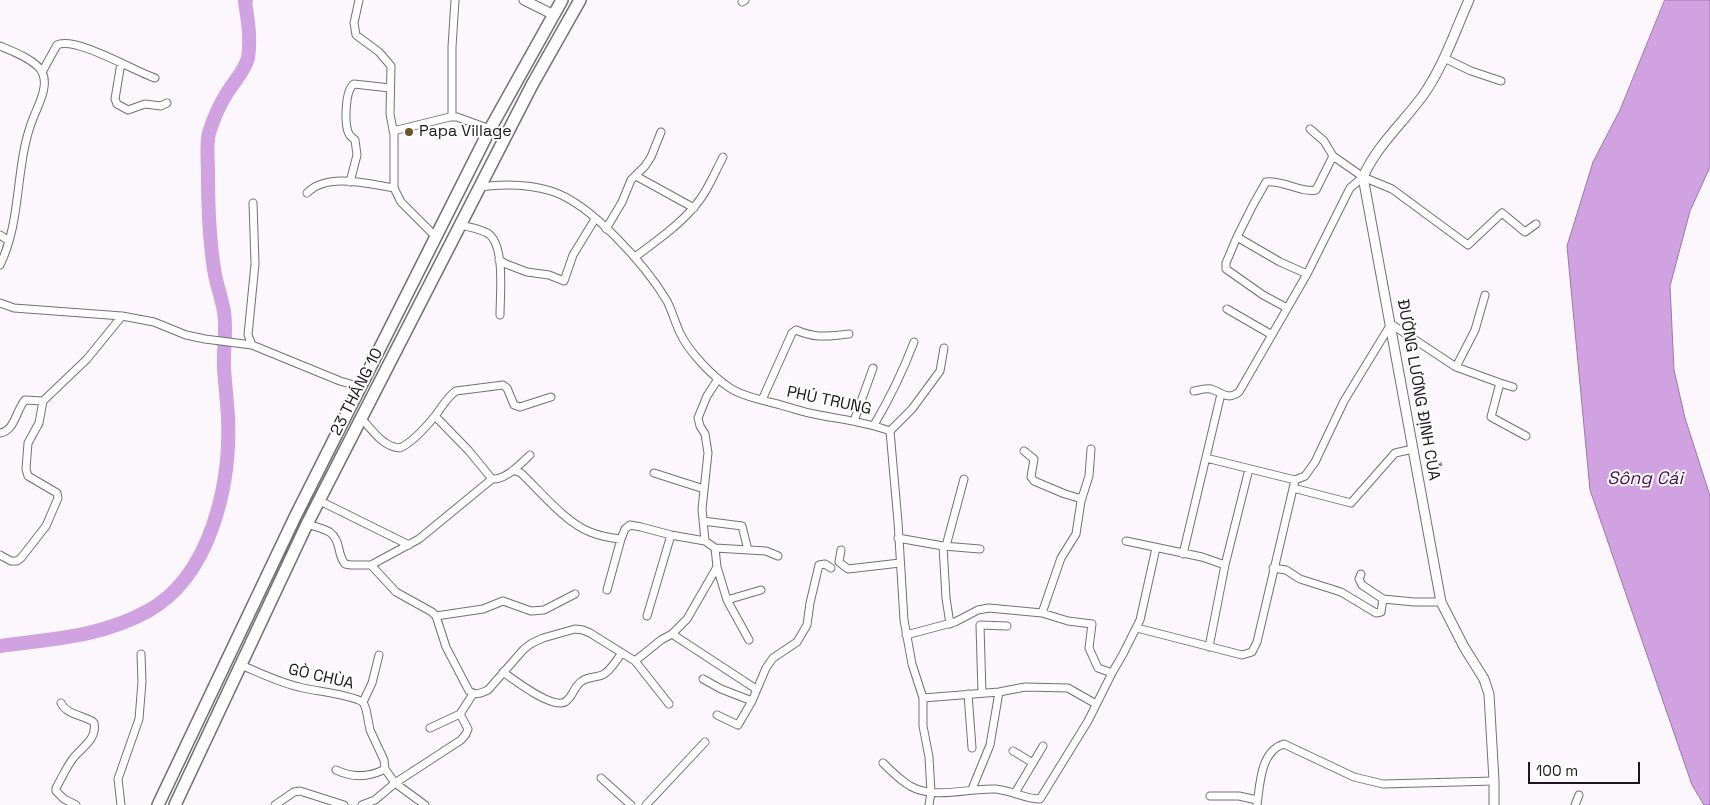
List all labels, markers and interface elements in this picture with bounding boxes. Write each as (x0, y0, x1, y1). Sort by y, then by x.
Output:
place label: Papa Village (419, 122, 512, 142)
marker: Papa Village (403, 126, 415, 138)
street label: ĐƯỜNG LƯƠNG ĐỊNH CỦA (1393, 298, 1443, 482)
street label: 23 THÁNG 10 (327, 345, 387, 439)
street label: PHÚ TRUNG (785, 383, 873, 419)
water label: Sông Cái (1607, 468, 1683, 490)
street label: GÒ CHÙA (286, 660, 356, 694)
scale bar (1530, 752, 1642, 784)
text: 100 m (1536, 761, 1578, 780)

